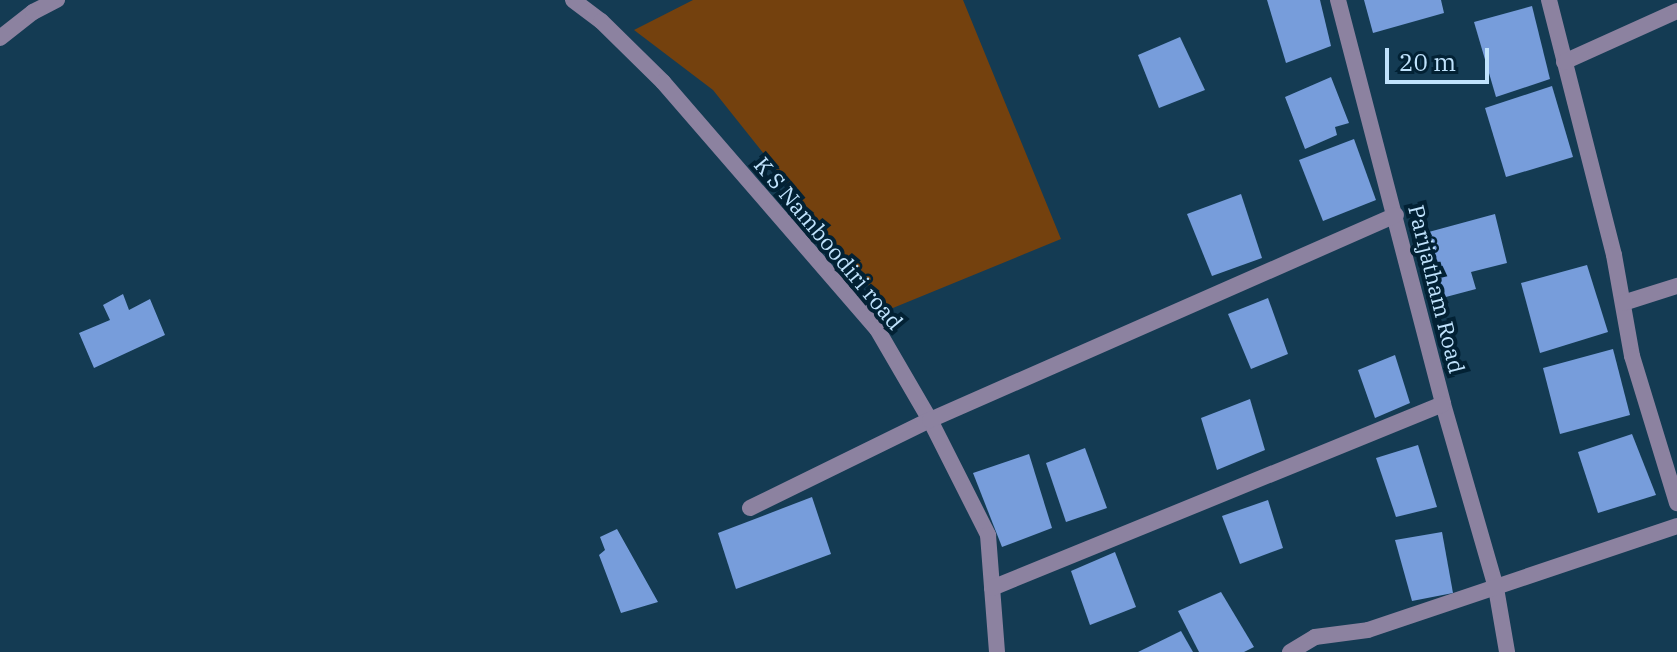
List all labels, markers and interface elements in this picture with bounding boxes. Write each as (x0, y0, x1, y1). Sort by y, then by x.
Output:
scale bar (1389, 32, 1493, 82)
text: 20 m (1399, 46, 1456, 78)
street label: K S Namboodiri road (749, 151, 909, 335)
street label: Parijatham Road (1403, 202, 1471, 376)

